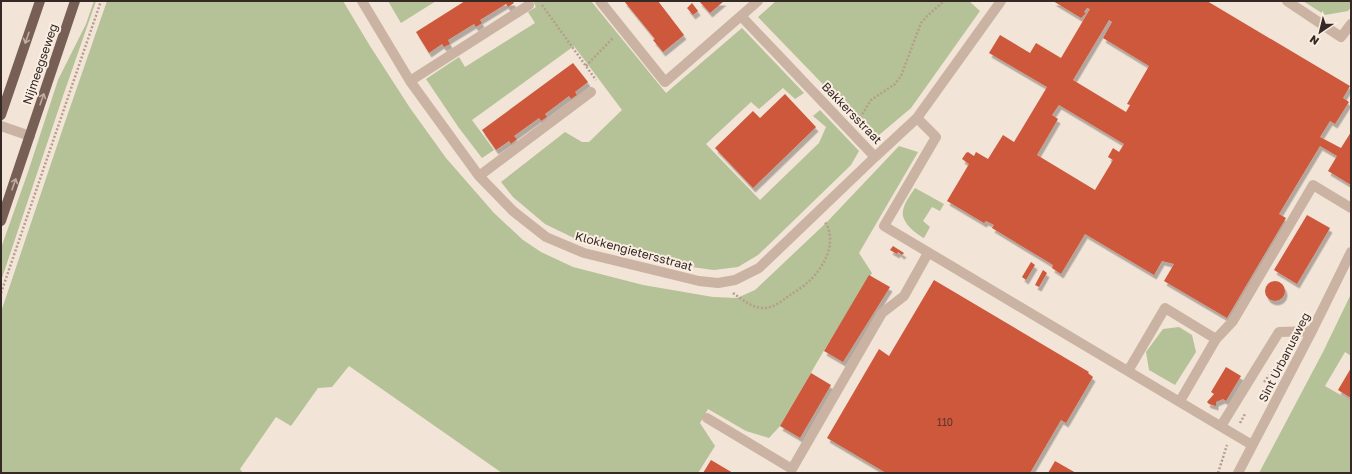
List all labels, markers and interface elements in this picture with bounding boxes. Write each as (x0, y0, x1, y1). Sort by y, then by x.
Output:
north arrow (1300, 12, 1340, 52)
street label: Nijmeegseweg (19, 22, 61, 106)
one-way arrow (23, 31, 30, 44)
text: N (1307, 33, 1321, 48)
street label: Bakkersstraat (819, 79, 885, 147)
one-way arrow (39, 93, 47, 105)
one-way arrow (10, 178, 18, 190)
street label: Klokkengietersstraat (574, 228, 695, 274)
street label: Sint Urbanusweg (1255, 310, 1313, 404)
house number: 110 (937, 416, 953, 428)

